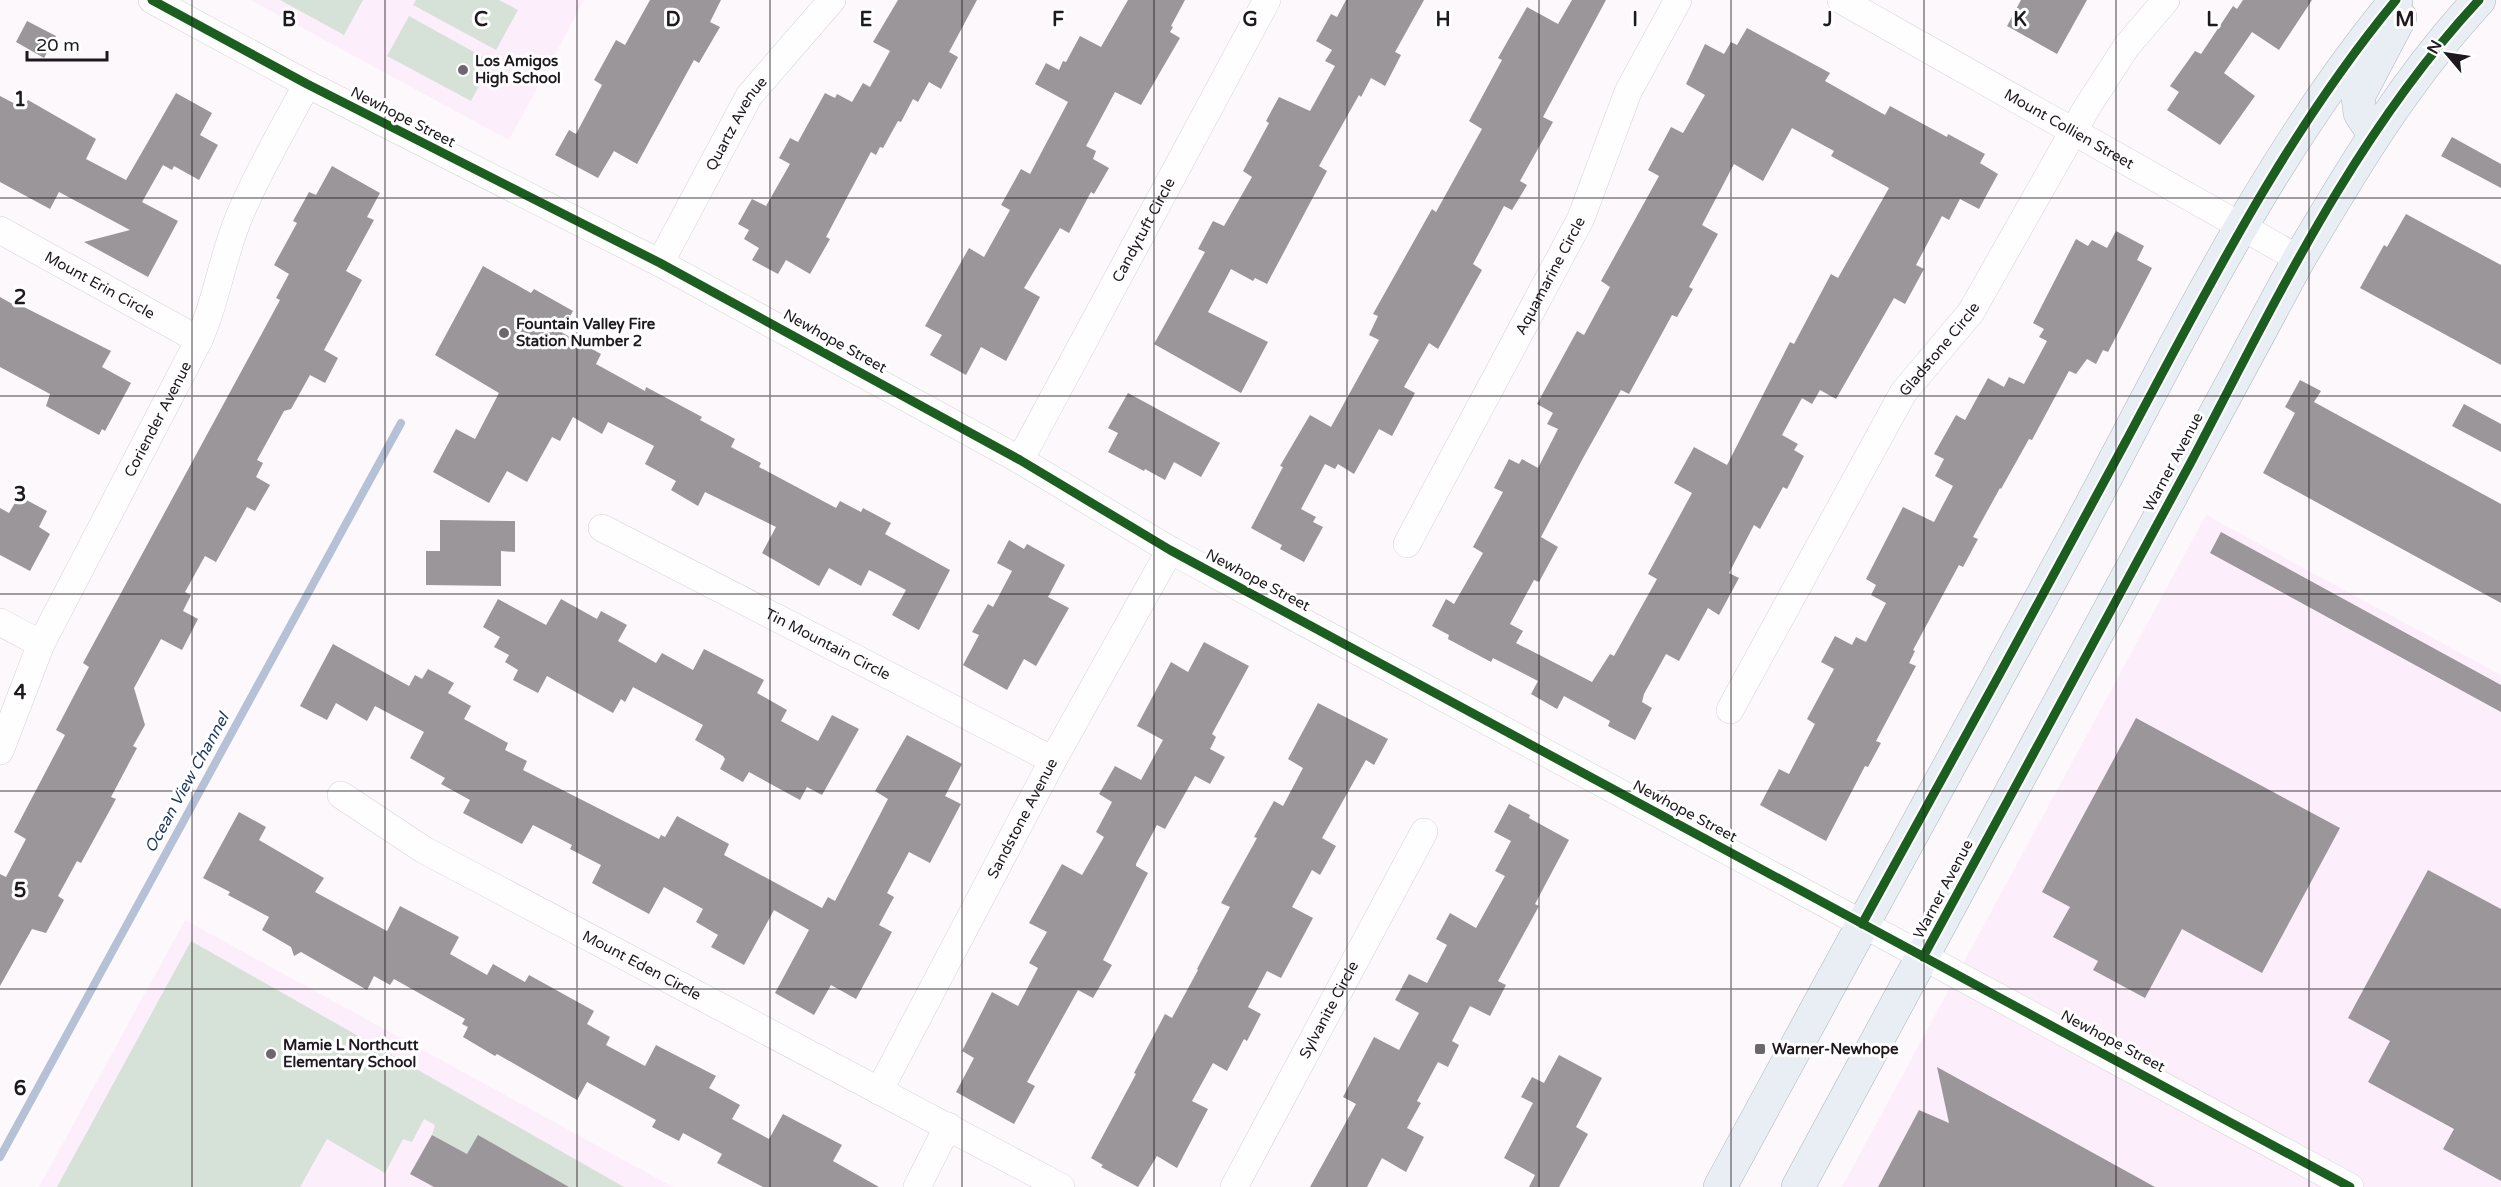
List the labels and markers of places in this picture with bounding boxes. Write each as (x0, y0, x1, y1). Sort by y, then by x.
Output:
place label: Los Amigos High School (475, 52, 561, 88)
marker: Los Amigos High School (456, 63, 470, 77)
place label: Fountain Valley Fire Station Number 2 (516, 315, 656, 350)
marker: Fountain Valley Fire Station Number 2 (497, 326, 511, 340)
place label: Mamie L Northcutt Elementary School (283, 1036, 419, 1072)
place label: Warner-Newhope (1772, 1040, 1899, 1059)
marker: Warner-Newhope (1753, 1042, 1767, 1056)
marker: Mamie L Northcutt Elementary School (264, 1047, 278, 1061)

